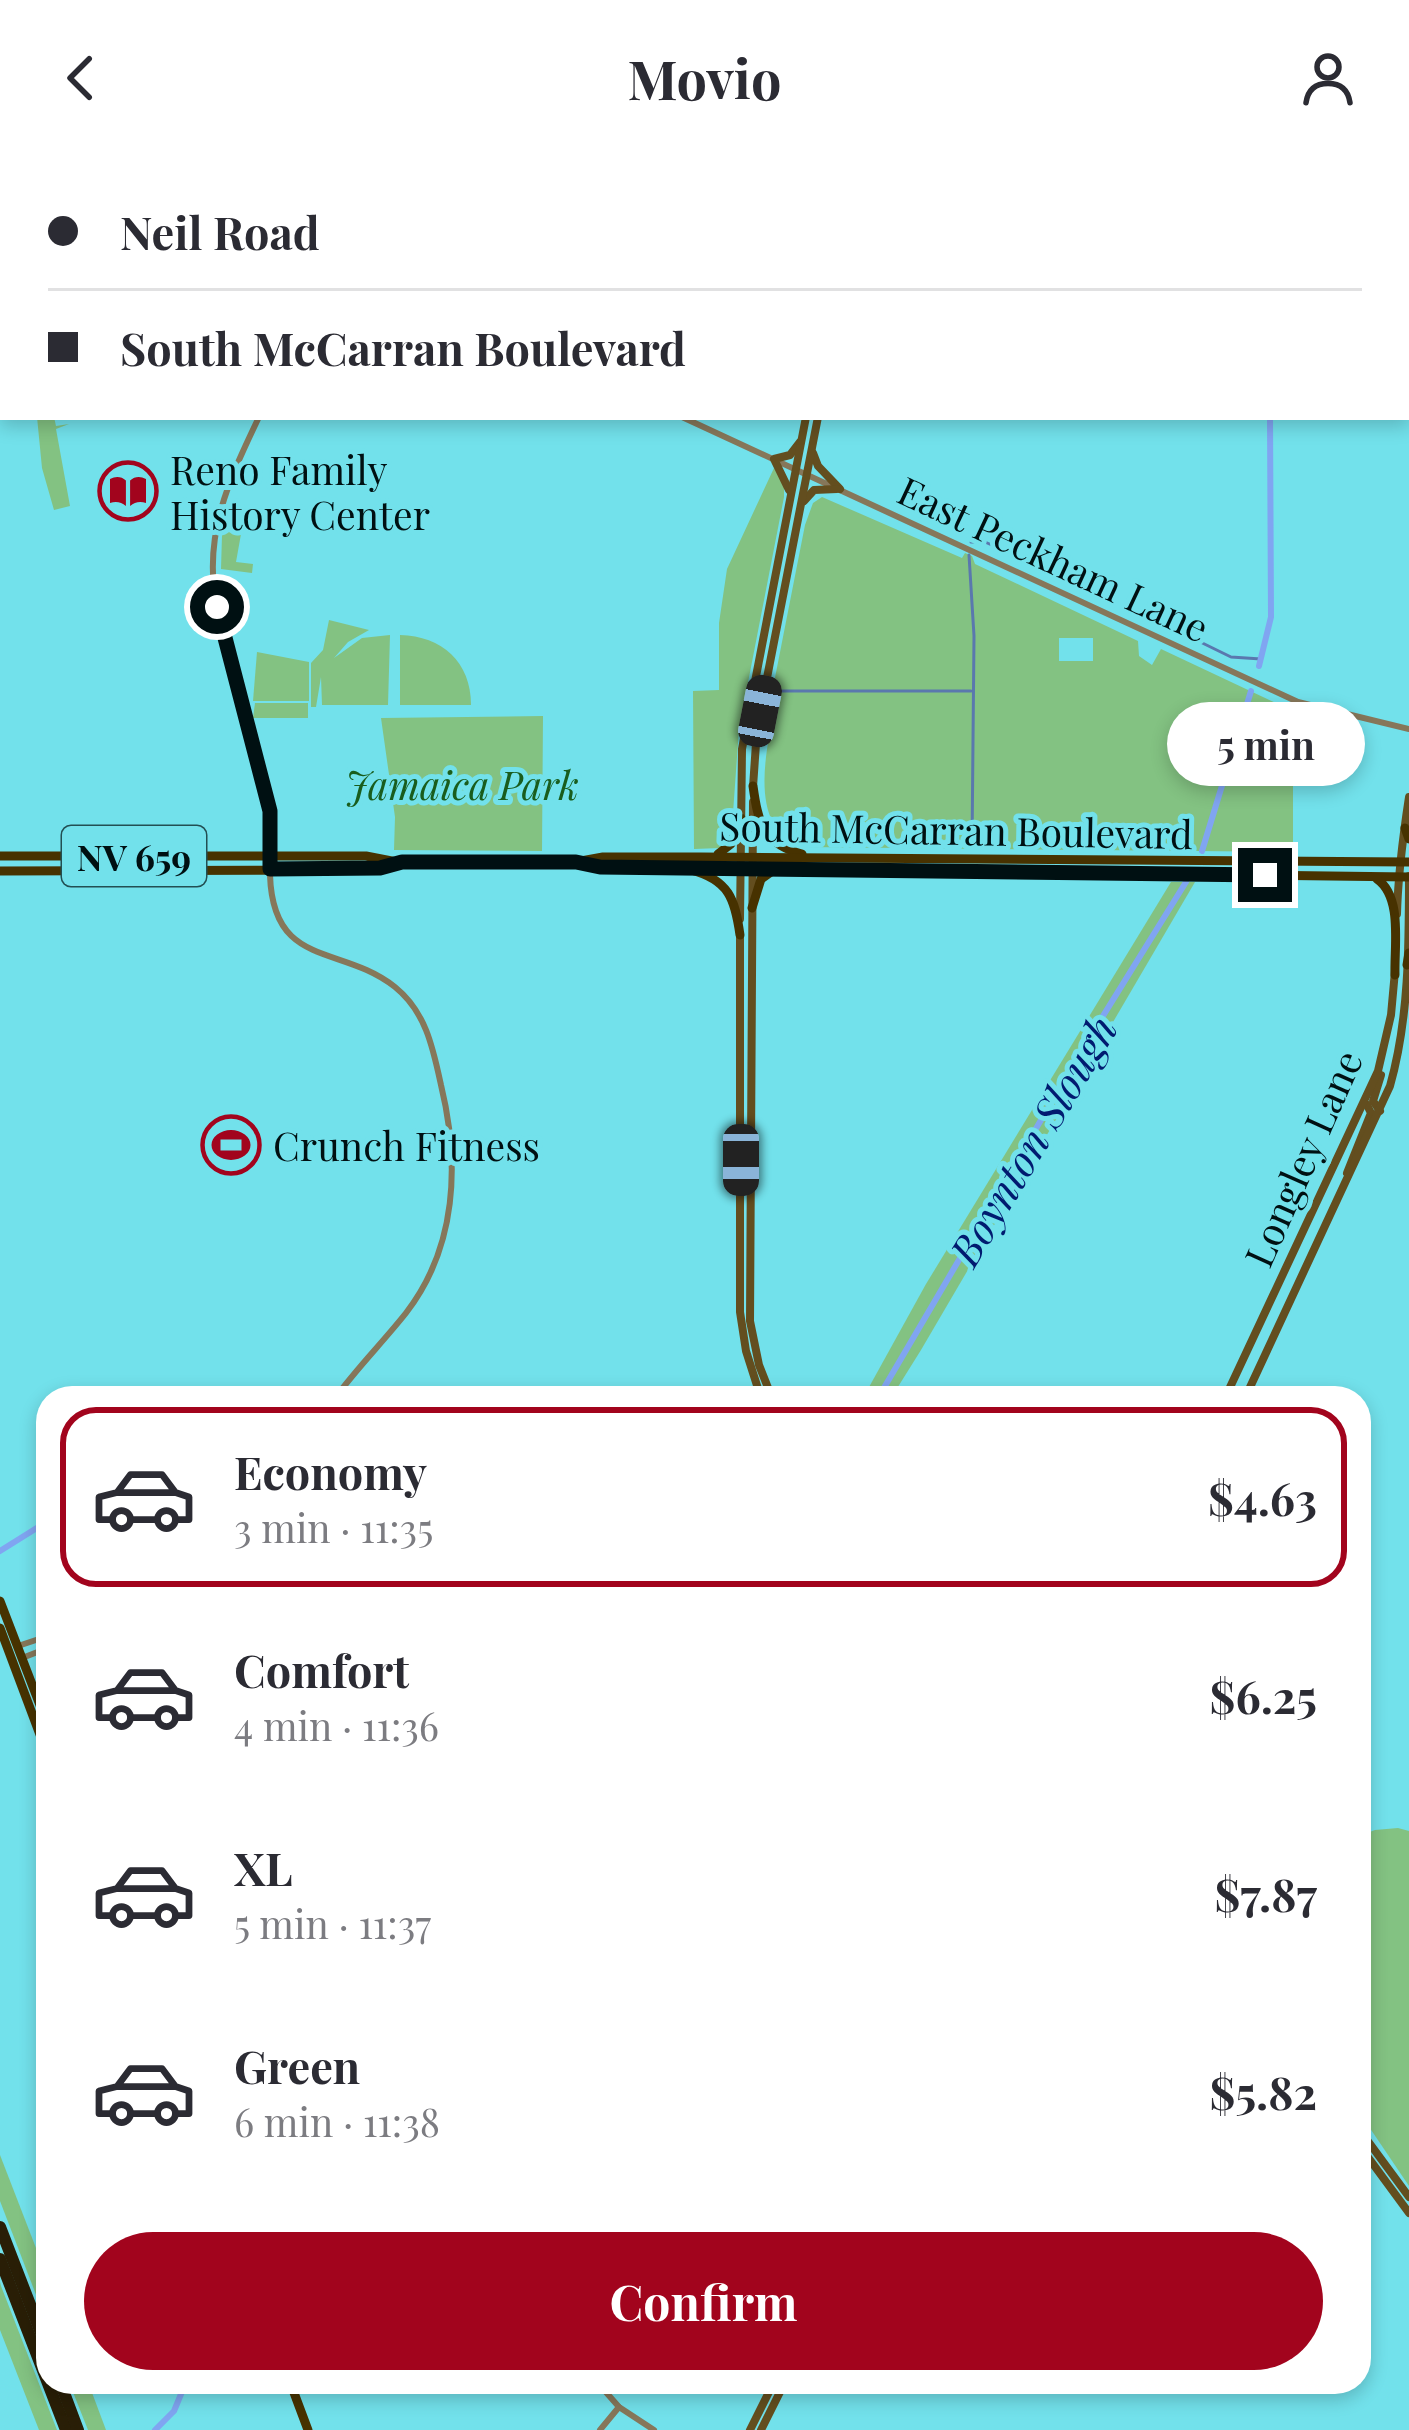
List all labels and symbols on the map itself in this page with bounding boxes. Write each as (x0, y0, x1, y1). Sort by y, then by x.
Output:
place label: Reno Family History Center (170, 443, 430, 540)
library icon: Reno Family History Center (97, 460, 159, 522)
street label: East Peckham Lane (890, 463, 1218, 653)
route start (190, 580, 244, 634)
car (735, 672, 785, 750)
callout: 5 min (1166, 701, 1364, 785)
park label: Jamaica Park (345, 758, 579, 810)
street label: South McCarran Boulevard (719, 799, 1193, 859)
road number: NV 659 (62, 826, 206, 886)
route end (1238, 848, 1292, 902)
water label: Boynton Slough (934, 1005, 1129, 1277)
street label: Longley Lane (1231, 1042, 1373, 1274)
sports icon: Crunch Fitness (200, 1114, 262, 1176)
place label: Crunch Fitness (273, 1119, 540, 1171)
car (723, 1124, 759, 1196)

